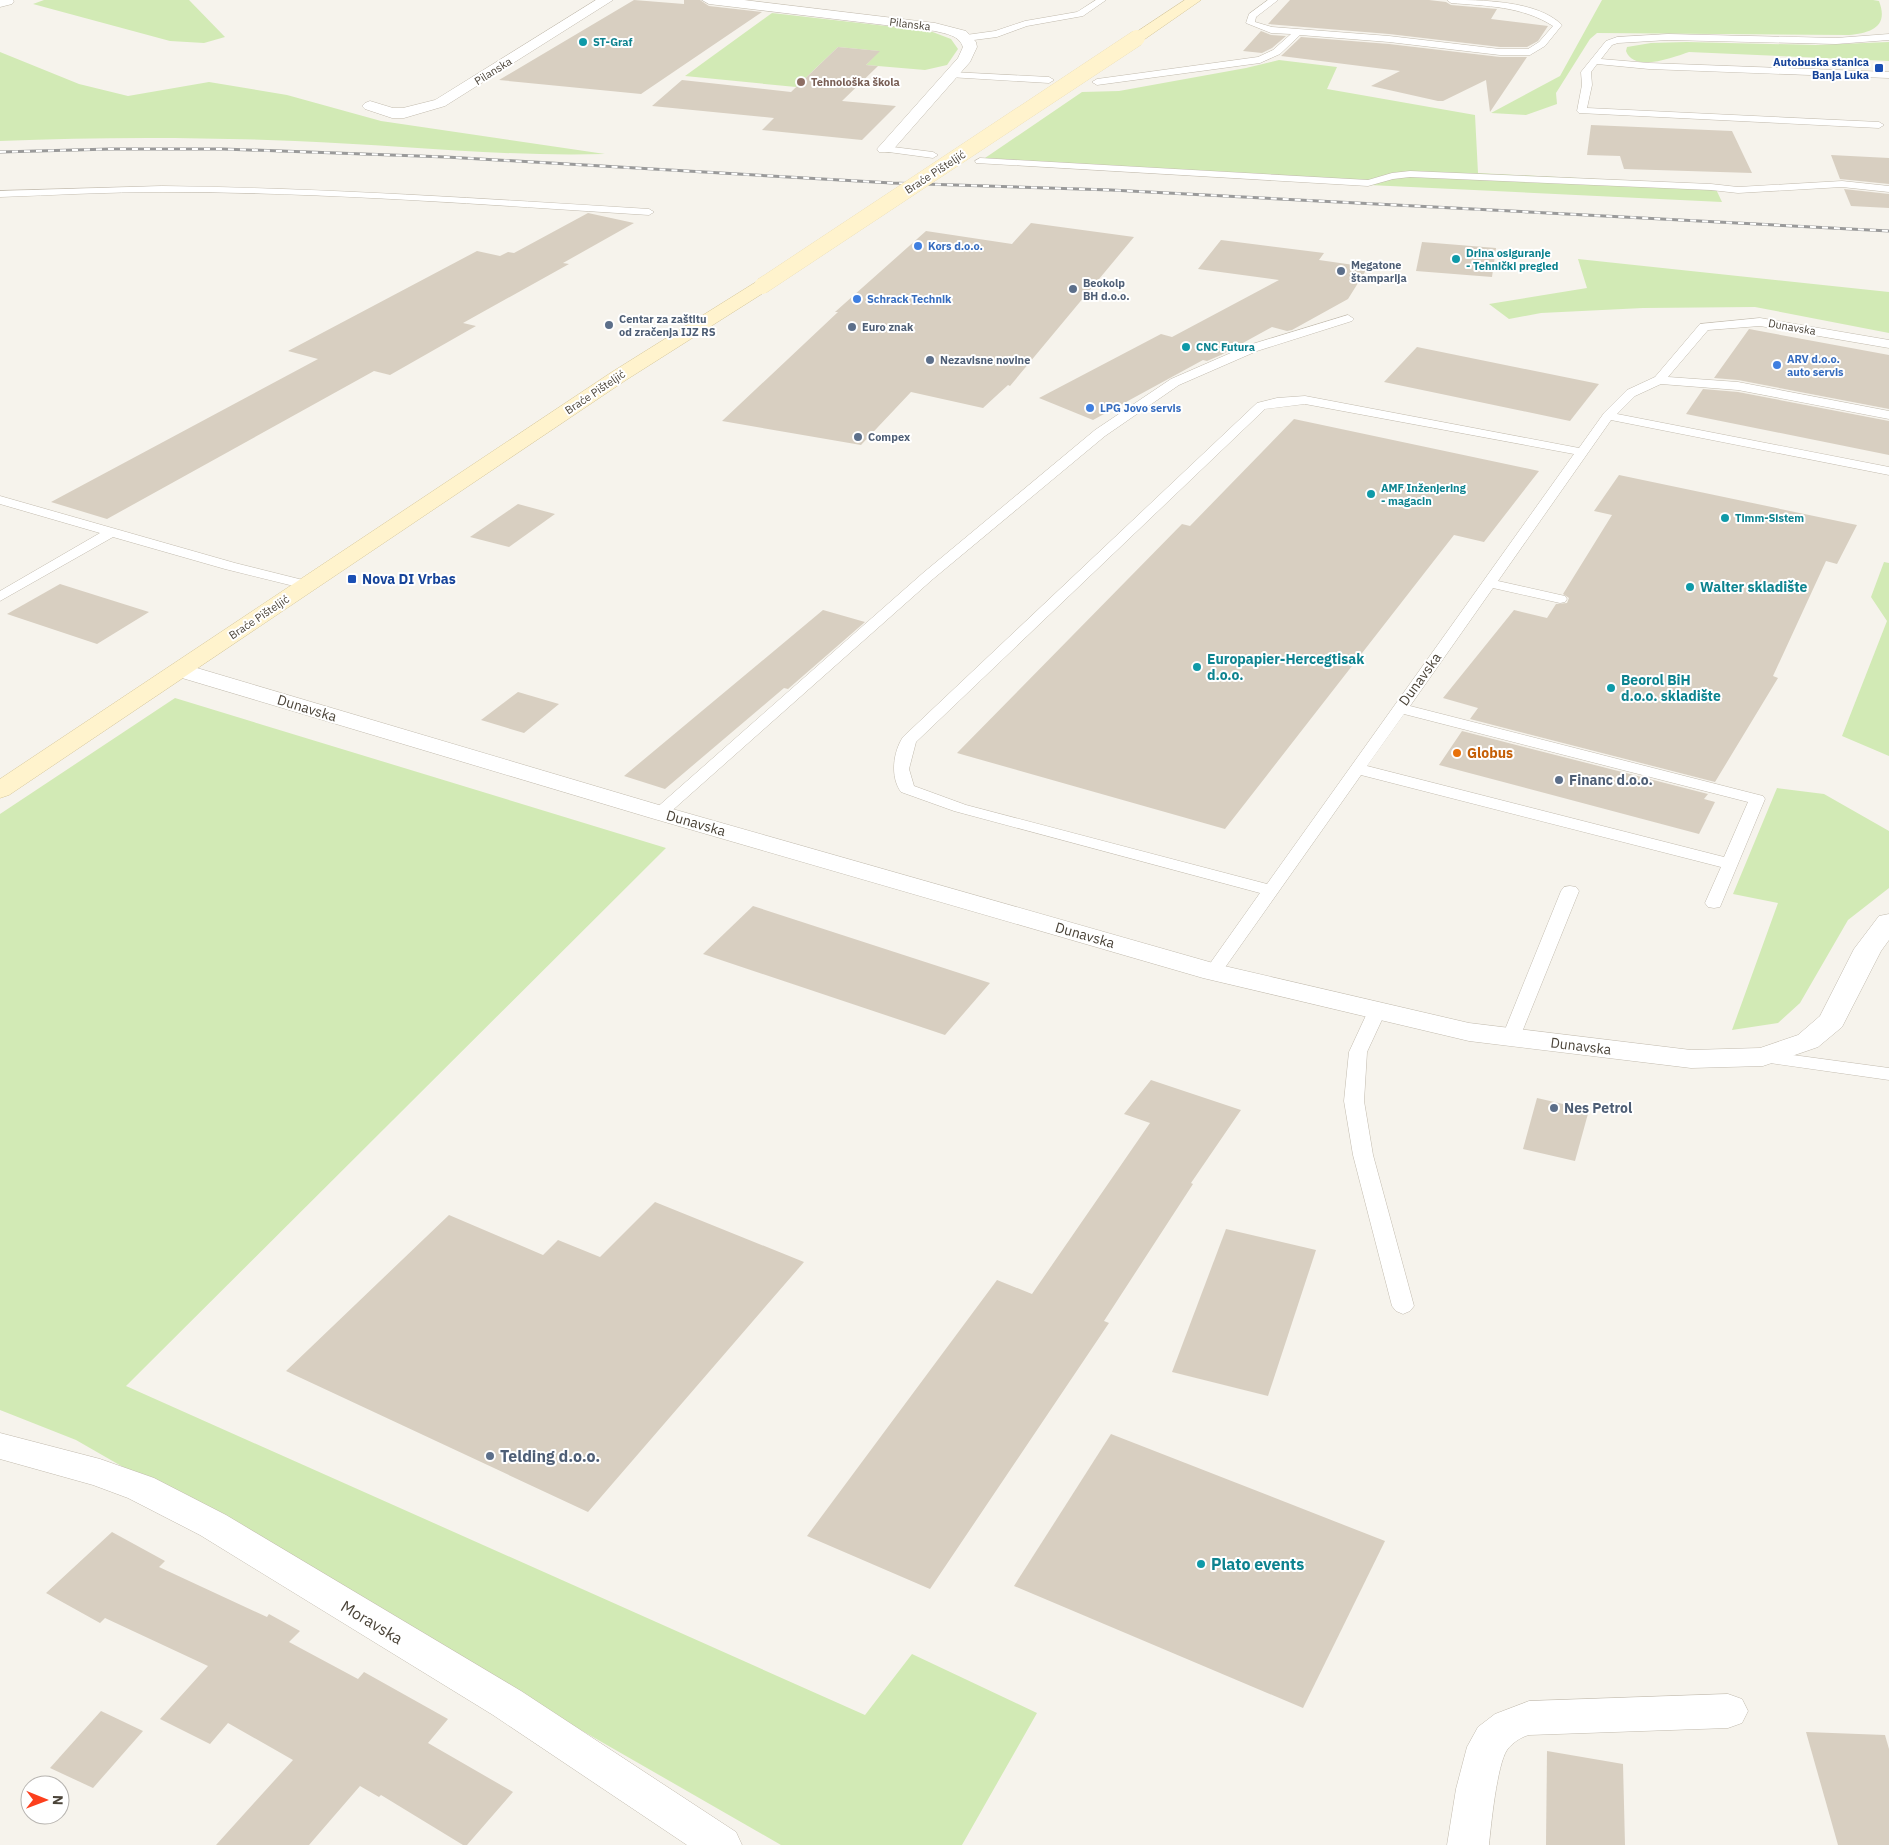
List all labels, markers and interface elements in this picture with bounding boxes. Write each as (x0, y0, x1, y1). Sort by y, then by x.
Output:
street label: Pilanska (889, 15, 932, 33)
place label: ST-Graf (593, 35, 633, 49)
marker: ST-Graf (577, 36, 589, 48)
street label: Pilanska (472, 54, 514, 88)
place label: Autobuska stanica Banja Luka (1773, 55, 1869, 82)
marker: Autobuska stanica Banja Luka (1873, 62, 1885, 74)
place label: Tehnološka škola (811, 75, 900, 89)
marker: Tehnološka škola (795, 76, 807, 88)
street label: Braće Pišteljić (902, 147, 968, 197)
place label: Kors d.o.o. (928, 239, 983, 253)
marker: Kors d.o.o. (912, 240, 924, 252)
place label: Drina osiguranje - Tehnički pregled (1466, 246, 1559, 273)
marker: Drina osiguranje - Tehnički pregled (1450, 253, 1462, 265)
place label: Megatone štamparija (1351, 258, 1407, 285)
marker: Megatone štamparija (1335, 265, 1347, 277)
place label: Beokolp BH d.o.o. (1083, 276, 1130, 303)
marker: Beokolp BH d.o.o. (1067, 283, 1079, 295)
place label: Schrack Technik (867, 292, 952, 306)
marker: Schrack Technik (851, 293, 863, 305)
place label: Centar za zaštitu od zračenja IJZ RS (619, 312, 716, 339)
street label: Dunavska (1767, 316, 1817, 338)
marker: Centar za zaštitu od zračenja IJZ RS (603, 319, 615, 331)
place label: Euro znak (862, 320, 914, 334)
marker: Euro znak (846, 321, 858, 333)
place label: CNC Futura (1196, 340, 1255, 354)
marker: CNC Futura (1180, 341, 1192, 353)
place label: ARV d.o.o. auto servis (1787, 352, 1844, 379)
place label: Nezavisne novine (940, 353, 1030, 367)
marker: Nezavisne novine (924, 354, 936, 366)
marker: ARV d.o.o. auto servis (1771, 359, 1783, 371)
street label: Braće Pišteljić (562, 366, 628, 417)
place label: LPG Jovo servis (1100, 401, 1182, 415)
marker: LPG Jovo servis (1084, 402, 1096, 414)
place label: Compex (868, 430, 910, 444)
marker: Compex (852, 431, 864, 443)
place label: AMF Inženjering - magacin (1381, 481, 1467, 508)
marker: AMF Inženjering - magacin (1365, 488, 1377, 500)
place label: Timm-Sistem (1735, 511, 1804, 525)
marker: Timm-Sistem (1719, 512, 1731, 524)
place label: Nova DI Vrbas (362, 570, 456, 588)
marker: Nova DI Vrbas (346, 573, 358, 585)
place label: Walter skladište (1700, 578, 1808, 596)
marker: Walter skladište (1684, 581, 1696, 593)
street label: Braće Pišteljić (226, 591, 292, 642)
street label: Dunavska (1395, 649, 1446, 709)
place label: Europapier-Hercegtisak d.o.o. (1207, 650, 1365, 684)
marker: Europapier-Hercegtisak d.o.o. (1191, 661, 1203, 673)
place label: Beorol BiH d.o.o. skladište (1621, 671, 1721, 705)
marker: Beorol BiH d.o.o. skladište (1605, 682, 1617, 694)
street label: Dunavska (275, 690, 339, 726)
place label: Globus (1467, 744, 1513, 762)
marker: Globus (1451, 747, 1463, 759)
place label: Financ d.o.o. (1569, 771, 1653, 789)
marker: Financ d.o.o. (1553, 774, 1565, 786)
street label: Dunavska (664, 806, 728, 840)
street label: Dunavska (1053, 918, 1117, 952)
street label: Dunavska (1550, 1033, 1613, 1059)
place label: Nes Petrol (1564, 1099, 1632, 1117)
marker: Nes Petrol (1548, 1102, 1560, 1114)
place label: Telding d.o.o. (500, 1446, 600, 1466)
marker: Telding d.o.o. (484, 1450, 496, 1462)
place label: Plato events (1211, 1554, 1304, 1574)
marker: Plato events (1195, 1558, 1207, 1570)
street label: Moravska (337, 1596, 407, 1649)
north arrow (20, 1775, 70, 1825)
text: N (49, 1795, 67, 1805)

